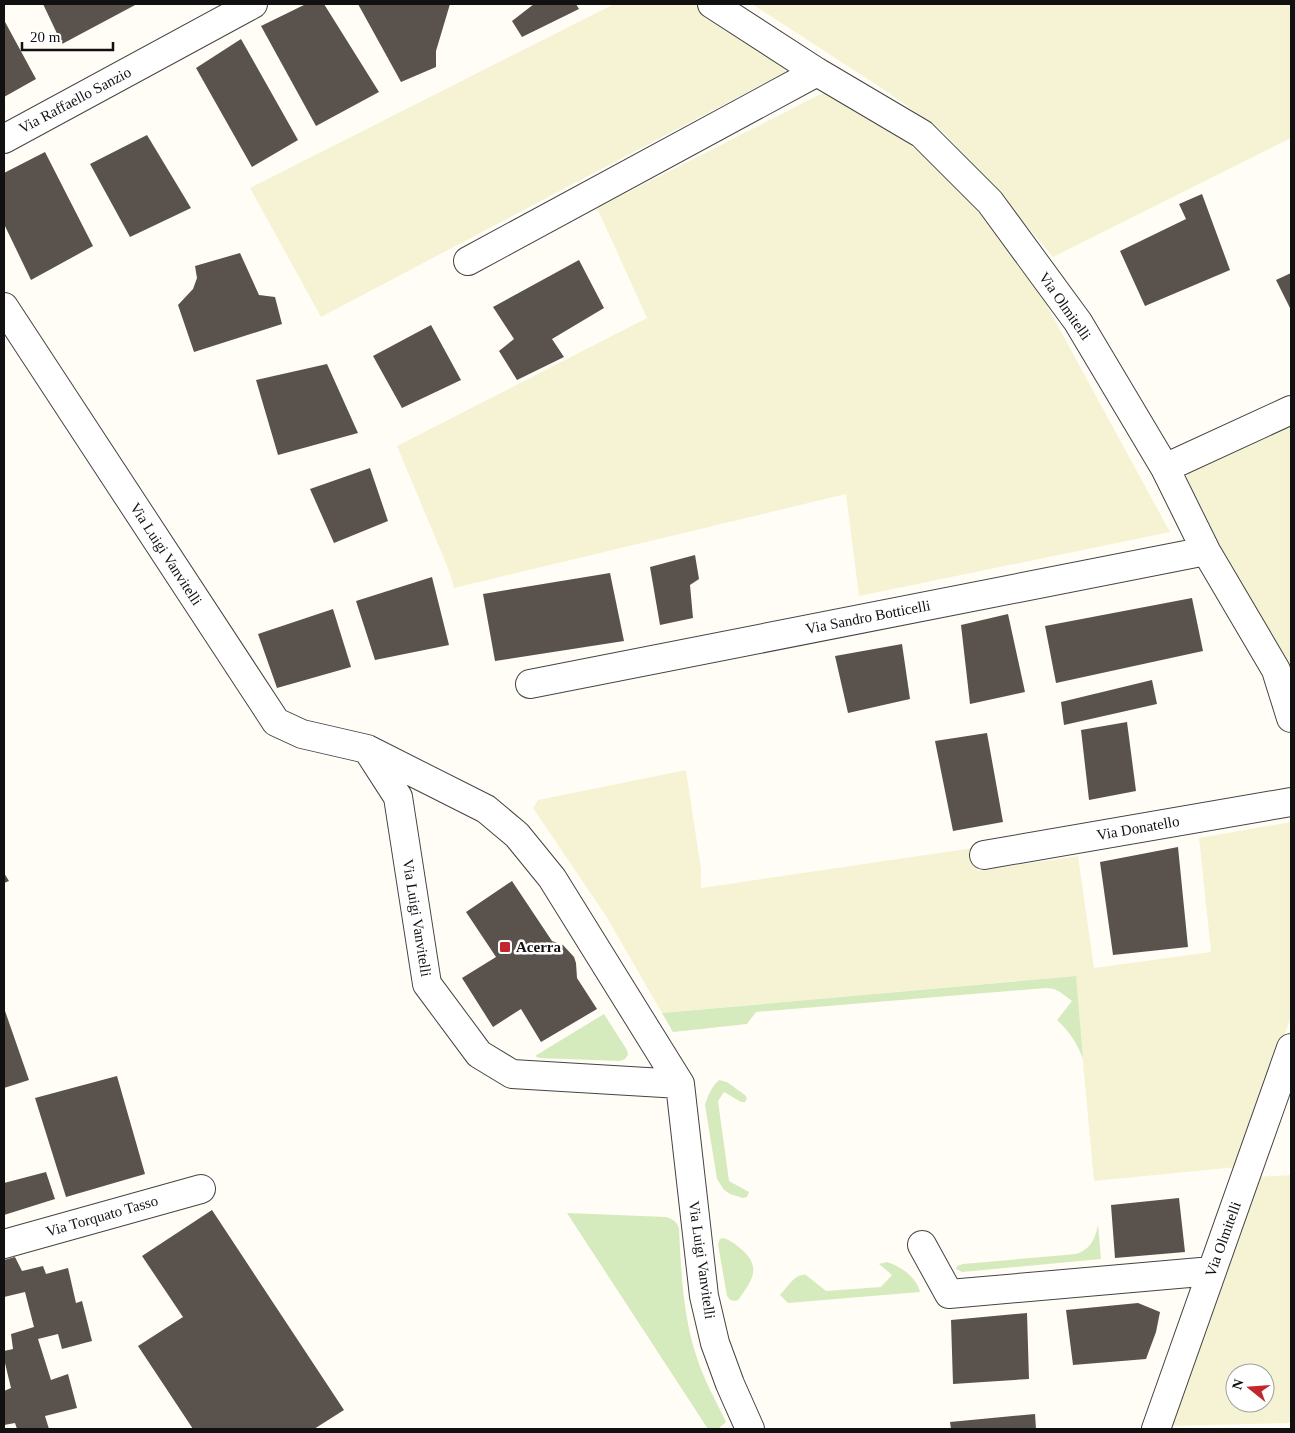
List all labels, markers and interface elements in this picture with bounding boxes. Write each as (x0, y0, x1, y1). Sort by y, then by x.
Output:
scale bar (22, 20, 114, 52)
text: 20 m (30, 29, 61, 45)
street label: Via Raffaello Sanzio (16, 64, 134, 136)
street label: Via Olmitelli (1036, 269, 1094, 343)
street label: Via Luigi Vanvitelli (127, 500, 205, 608)
street label: Via Sandro Botticelli (804, 597, 932, 637)
street label: Via Donatello (1095, 813, 1181, 843)
street label: Via Luigi Vanvitelli (400, 858, 434, 978)
place label: Acerra (516, 939, 561, 955)
marker: Acerra (498, 940, 512, 954)
street label: Via Torquato Tasso (44, 1192, 160, 1240)
street label: Via Olmitelli (1202, 1199, 1244, 1279)
street label: Via Luigi Vanvitelli (686, 1200, 718, 1320)
north arrow (1225, 1363, 1275, 1413)
text: N (1229, 1377, 1247, 1391)

